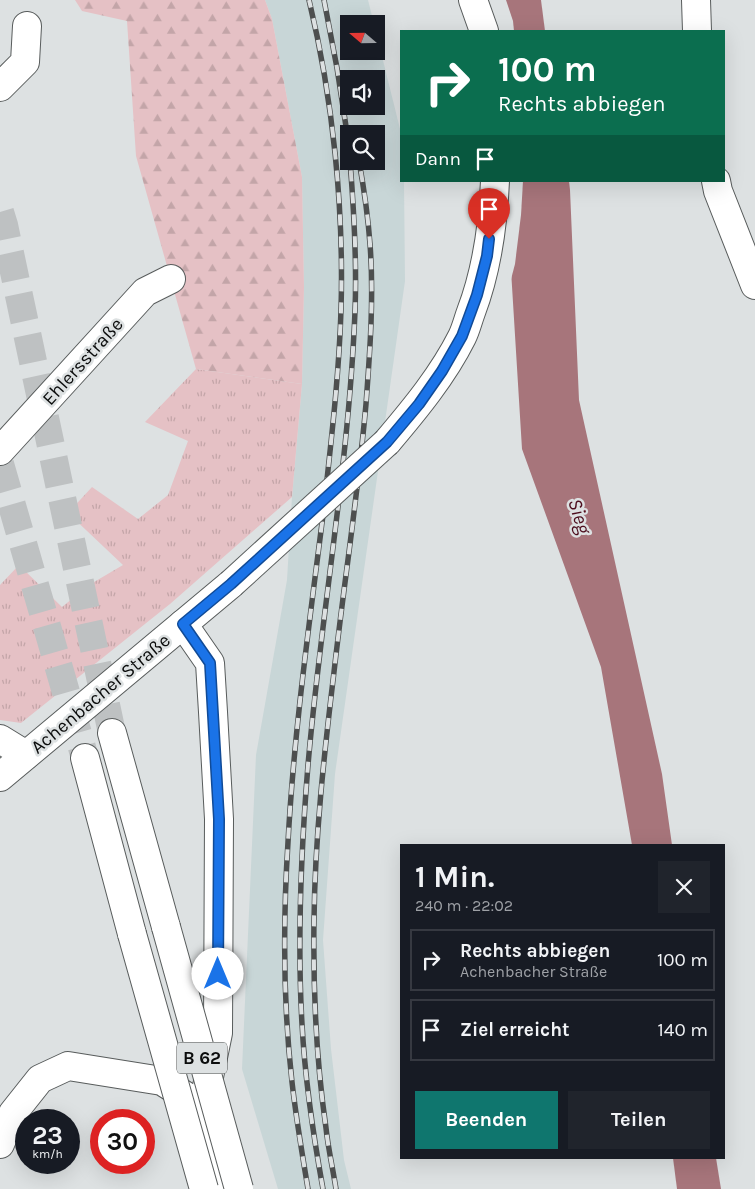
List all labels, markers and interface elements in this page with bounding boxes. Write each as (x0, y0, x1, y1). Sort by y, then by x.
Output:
north arrow (340, 15, 385, 60)
map controls (340, 15, 385, 170)
text: 100 m (498, 49, 597, 90)
icon: right (415, 50, 480, 115)
button: sound (340, 70, 385, 115)
text: Rechts abbiegen (498, 91, 666, 117)
button: search (340, 125, 385, 170)
icon: arrive (471, 145, 499, 173)
text: Dann (415, 148, 461, 170)
pin (468, 188, 510, 239)
icon: arrive (475, 195, 503, 223)
street label: Ehlersstraße (38, 313, 128, 410)
water label: Sieg (563, 496, 596, 537)
street label: Achenbacher Straße (27, 629, 175, 758)
text: 1 Min. (415, 859, 495, 895)
button: close (658, 861, 710, 913)
text: 240 m · 22:02 (415, 896, 513, 915)
text: Rechts abbiegen (460, 940, 610, 962)
icon: right (417, 946, 445, 974)
position arrow (191, 947, 243, 999)
text: 100 m (657, 949, 708, 971)
text: Achenbacher Straße (460, 962, 607, 981)
icon: arrive (417, 1016, 445, 1044)
text: Ziel erreicht (460, 1019, 570, 1041)
text: 140 m (658, 1019, 708, 1041)
road number: B 62 (177, 1042, 227, 1074)
button: Beenden (415, 1091, 558, 1149)
button: Teilen (568, 1091, 710, 1149)
speed limit sign: 30 (90, 1109, 155, 1174)
text: 23 (32, 1121, 63, 1150)
text: km/h (32, 1147, 63, 1161)

